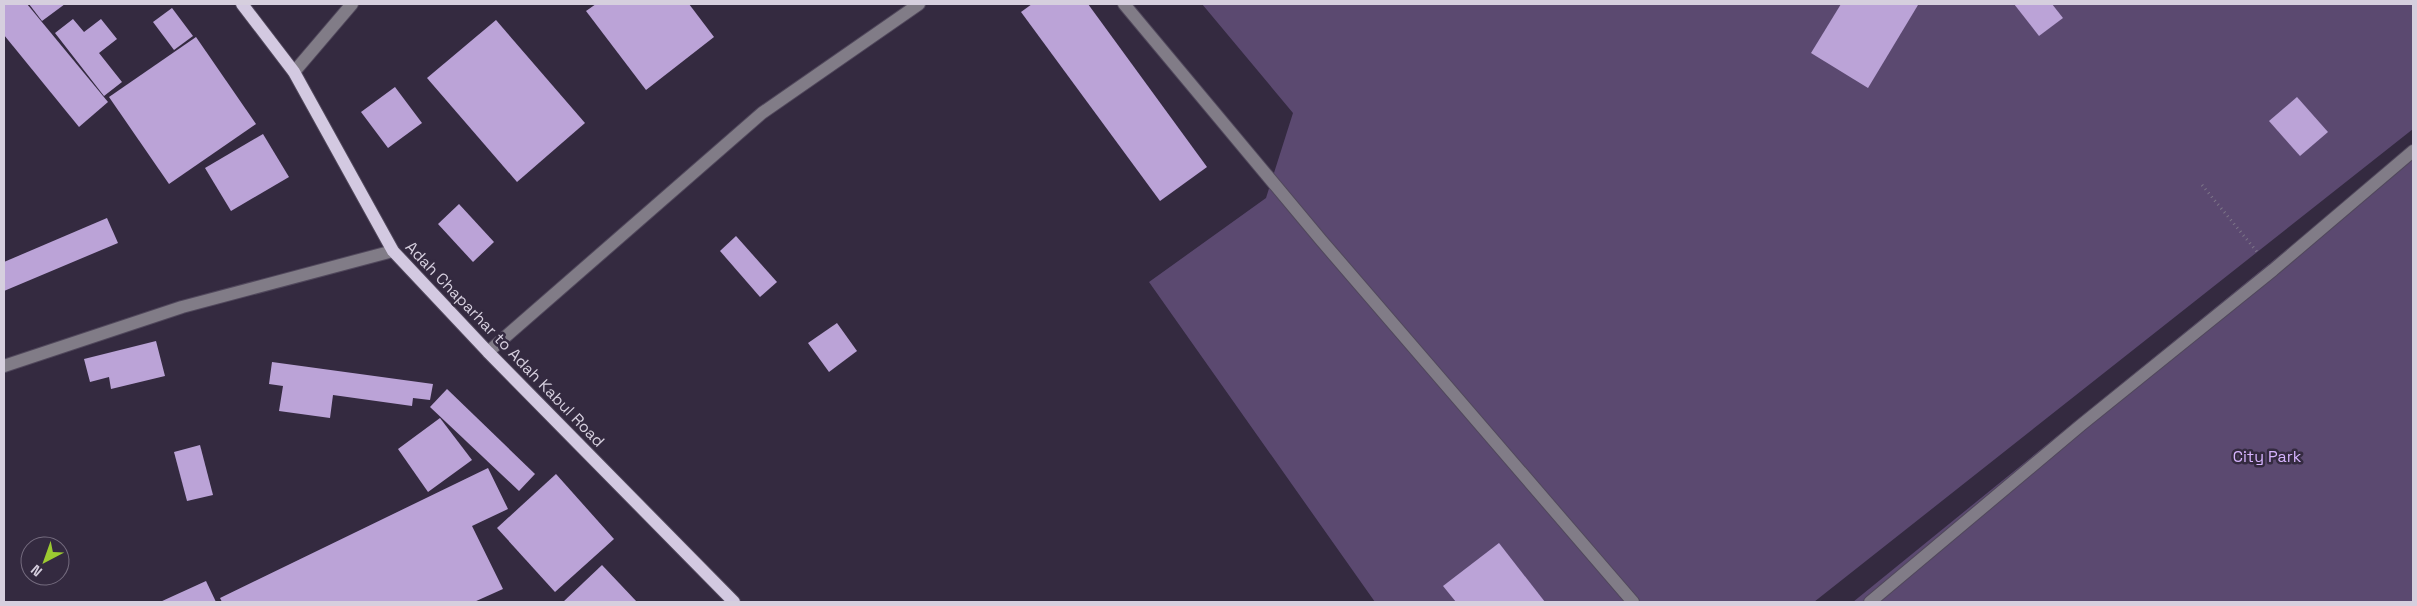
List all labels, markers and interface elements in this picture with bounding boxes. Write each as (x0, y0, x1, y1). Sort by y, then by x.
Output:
street label: Adah Chaparhar to Adah Kabul Road (401, 237, 609, 451)
park label: City Park (2233, 446, 2302, 467)
north arrow (20, 536, 70, 586)
text: N (27, 561, 46, 581)

